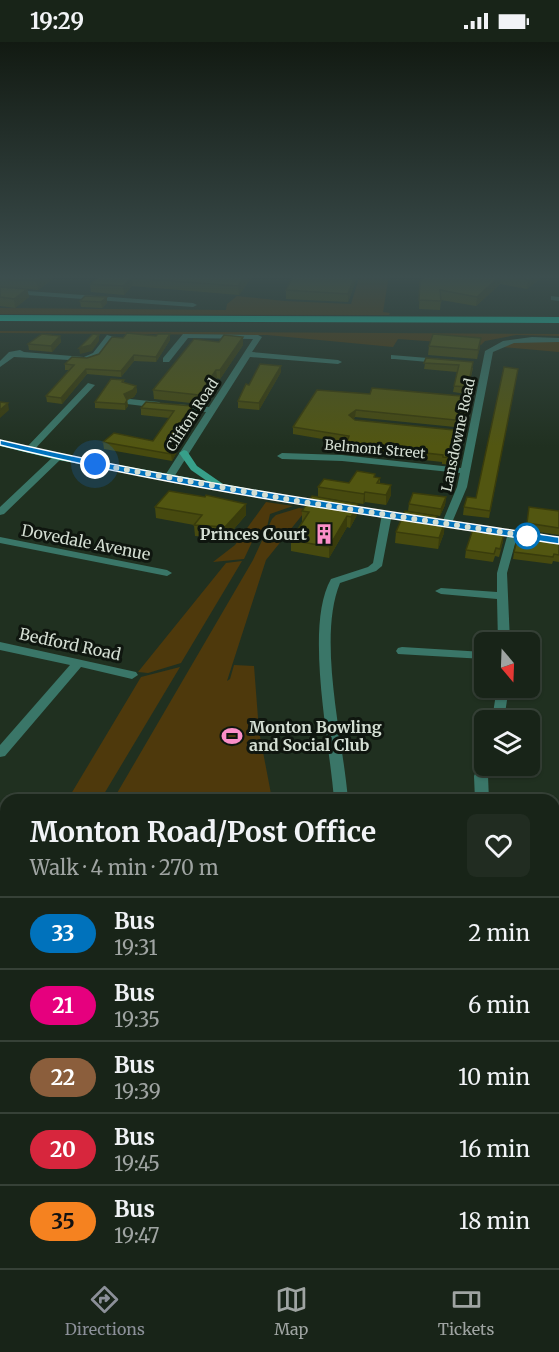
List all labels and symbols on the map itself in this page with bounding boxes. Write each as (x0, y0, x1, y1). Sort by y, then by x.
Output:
street label: Clifton Road (162, 375, 223, 455)
street label: Lansdowne Road (437, 376, 479, 493)
street label: Belmont Street (324, 436, 427, 462)
your location (80, 449, 110, 479)
street label: Dovedale Avenue (20, 520, 152, 564)
building icon: Princes Court (312, 522, 336, 546)
unlabelled marker (514, 523, 540, 549)
place label: Princes Court (200, 524, 308, 544)
street label: Bedford Road (17, 623, 123, 665)
north arrow (474, 632, 540, 698)
place label: Monton Bowling and Social Club (249, 717, 382, 755)
sports icon: Monton Bowling and Social Club (220, 724, 244, 748)

